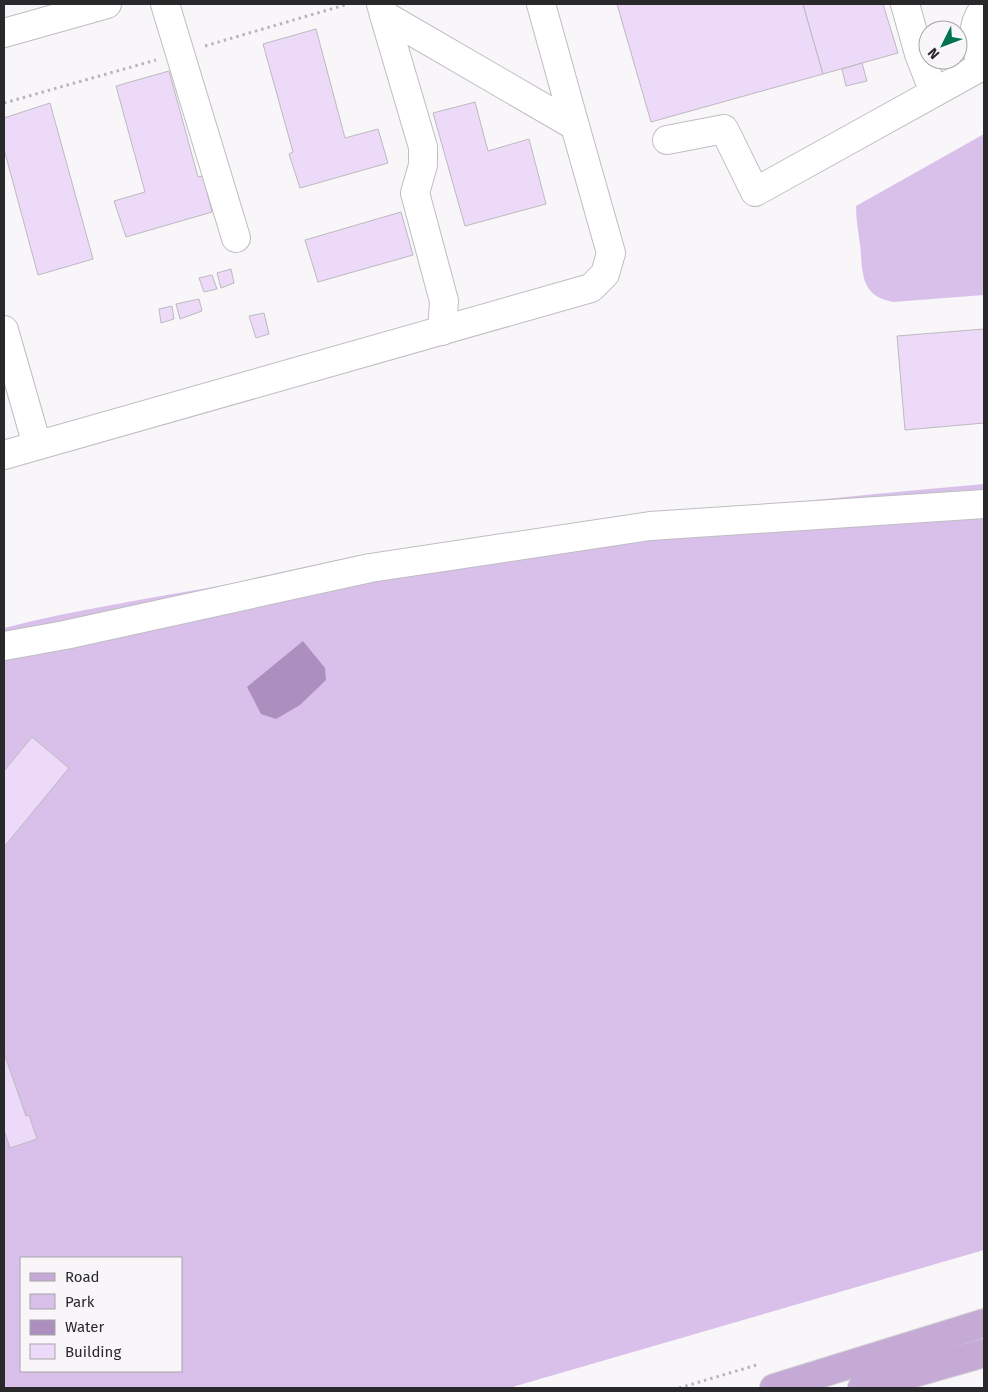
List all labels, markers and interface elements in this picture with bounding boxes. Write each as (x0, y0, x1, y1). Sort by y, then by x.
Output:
north arrow (918, 20, 968, 70)
text: N (924, 44, 943, 63)
legend (20, 1257, 182, 1372)
text: Road (65, 1268, 100, 1286)
text: Park (65, 1293, 95, 1311)
text: Water (65, 1318, 104, 1336)
text: Building (65, 1343, 121, 1361)

